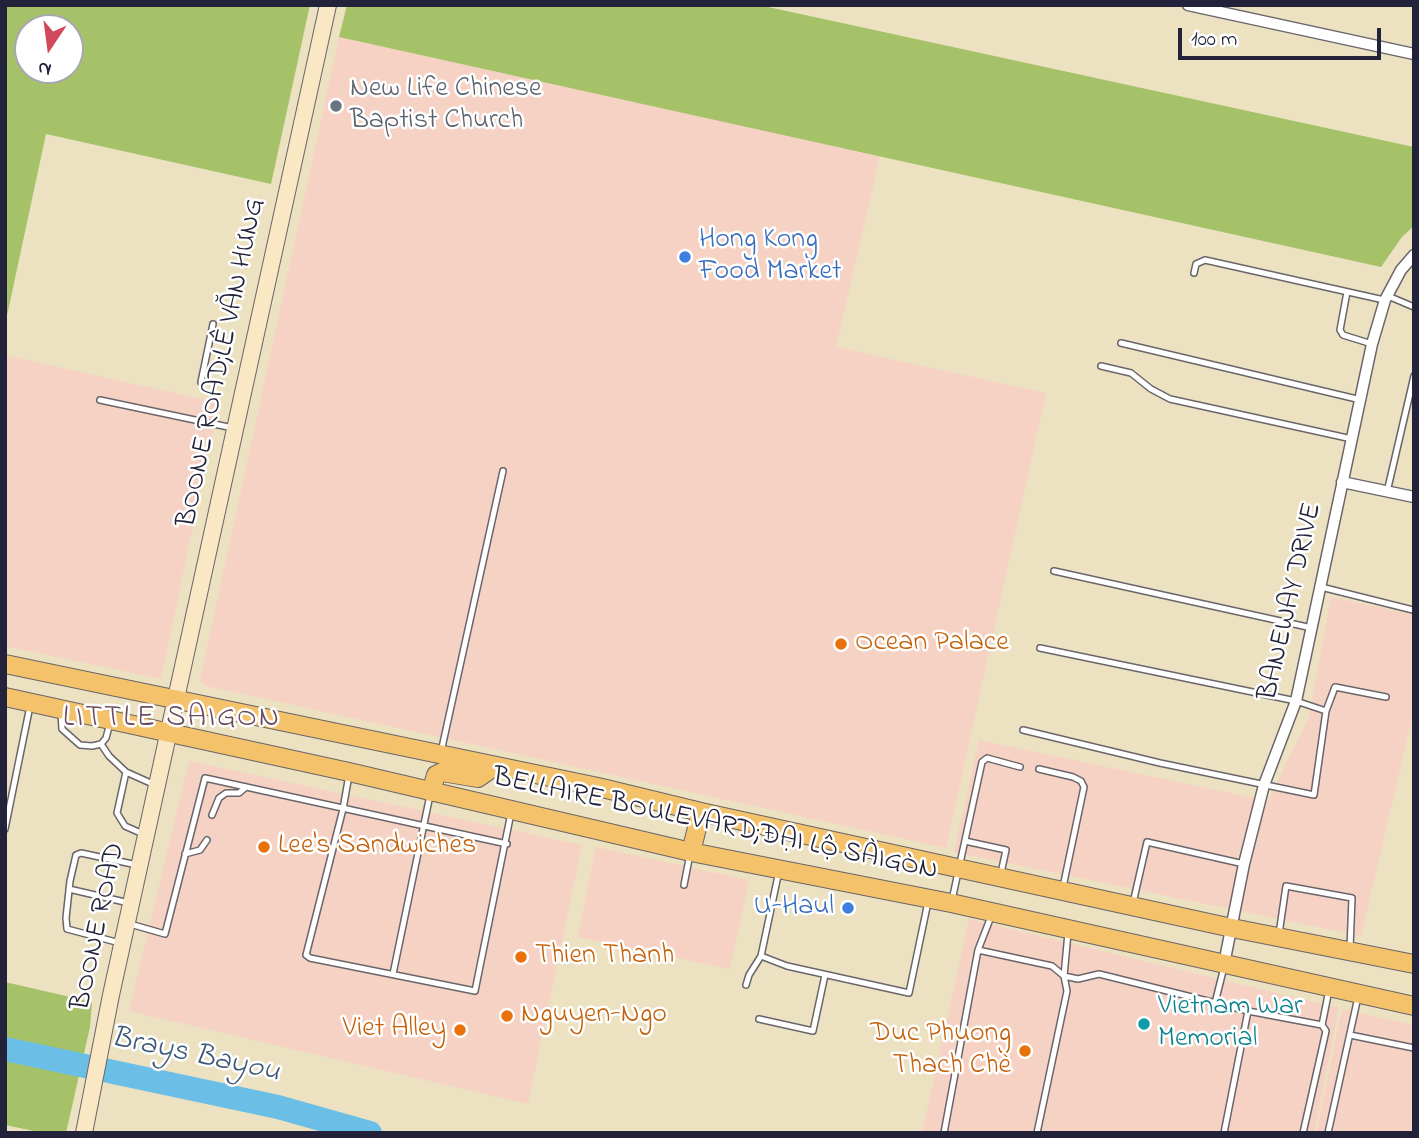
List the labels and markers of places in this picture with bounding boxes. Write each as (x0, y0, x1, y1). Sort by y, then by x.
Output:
place label: New Life Chinese Baptist Church (350, 73, 542, 139)
marker: New Life Chinese Baptist Church (328, 98, 344, 114)
place label: Hong Kong Food Market (699, 224, 841, 290)
marker: Hong Kong Food Market (677, 249, 693, 265)
place label: Ocean Palace (855, 627, 1009, 661)
marker: Ocean Palace (833, 636, 849, 652)
place label: Lee's Sandwiches (278, 830, 476, 864)
marker: Lee's Sandwiches (256, 839, 272, 855)
place label: U-Haul (754, 891, 834, 925)
marker: U-Haul (840, 900, 856, 916)
place label: Thien Thanh (535, 940, 674, 974)
marker: Thien Thanh (513, 949, 529, 965)
place label: Vietnam War Memorial (1158, 991, 1303, 1057)
place label: Nguyen-Ngo (521, 999, 667, 1033)
marker: Nguyen-Ngo (499, 1008, 515, 1024)
place label: Viet Alley (343, 1013, 446, 1047)
marker: Vietnam War Memorial (1136, 1016, 1152, 1032)
place label: Duc Phuong Thach Chè (870, 1018, 1011, 1084)
marker: Viet Alley (452, 1022, 468, 1038)
marker: Duc Phuong Thach Chè (1017, 1043, 1033, 1059)

